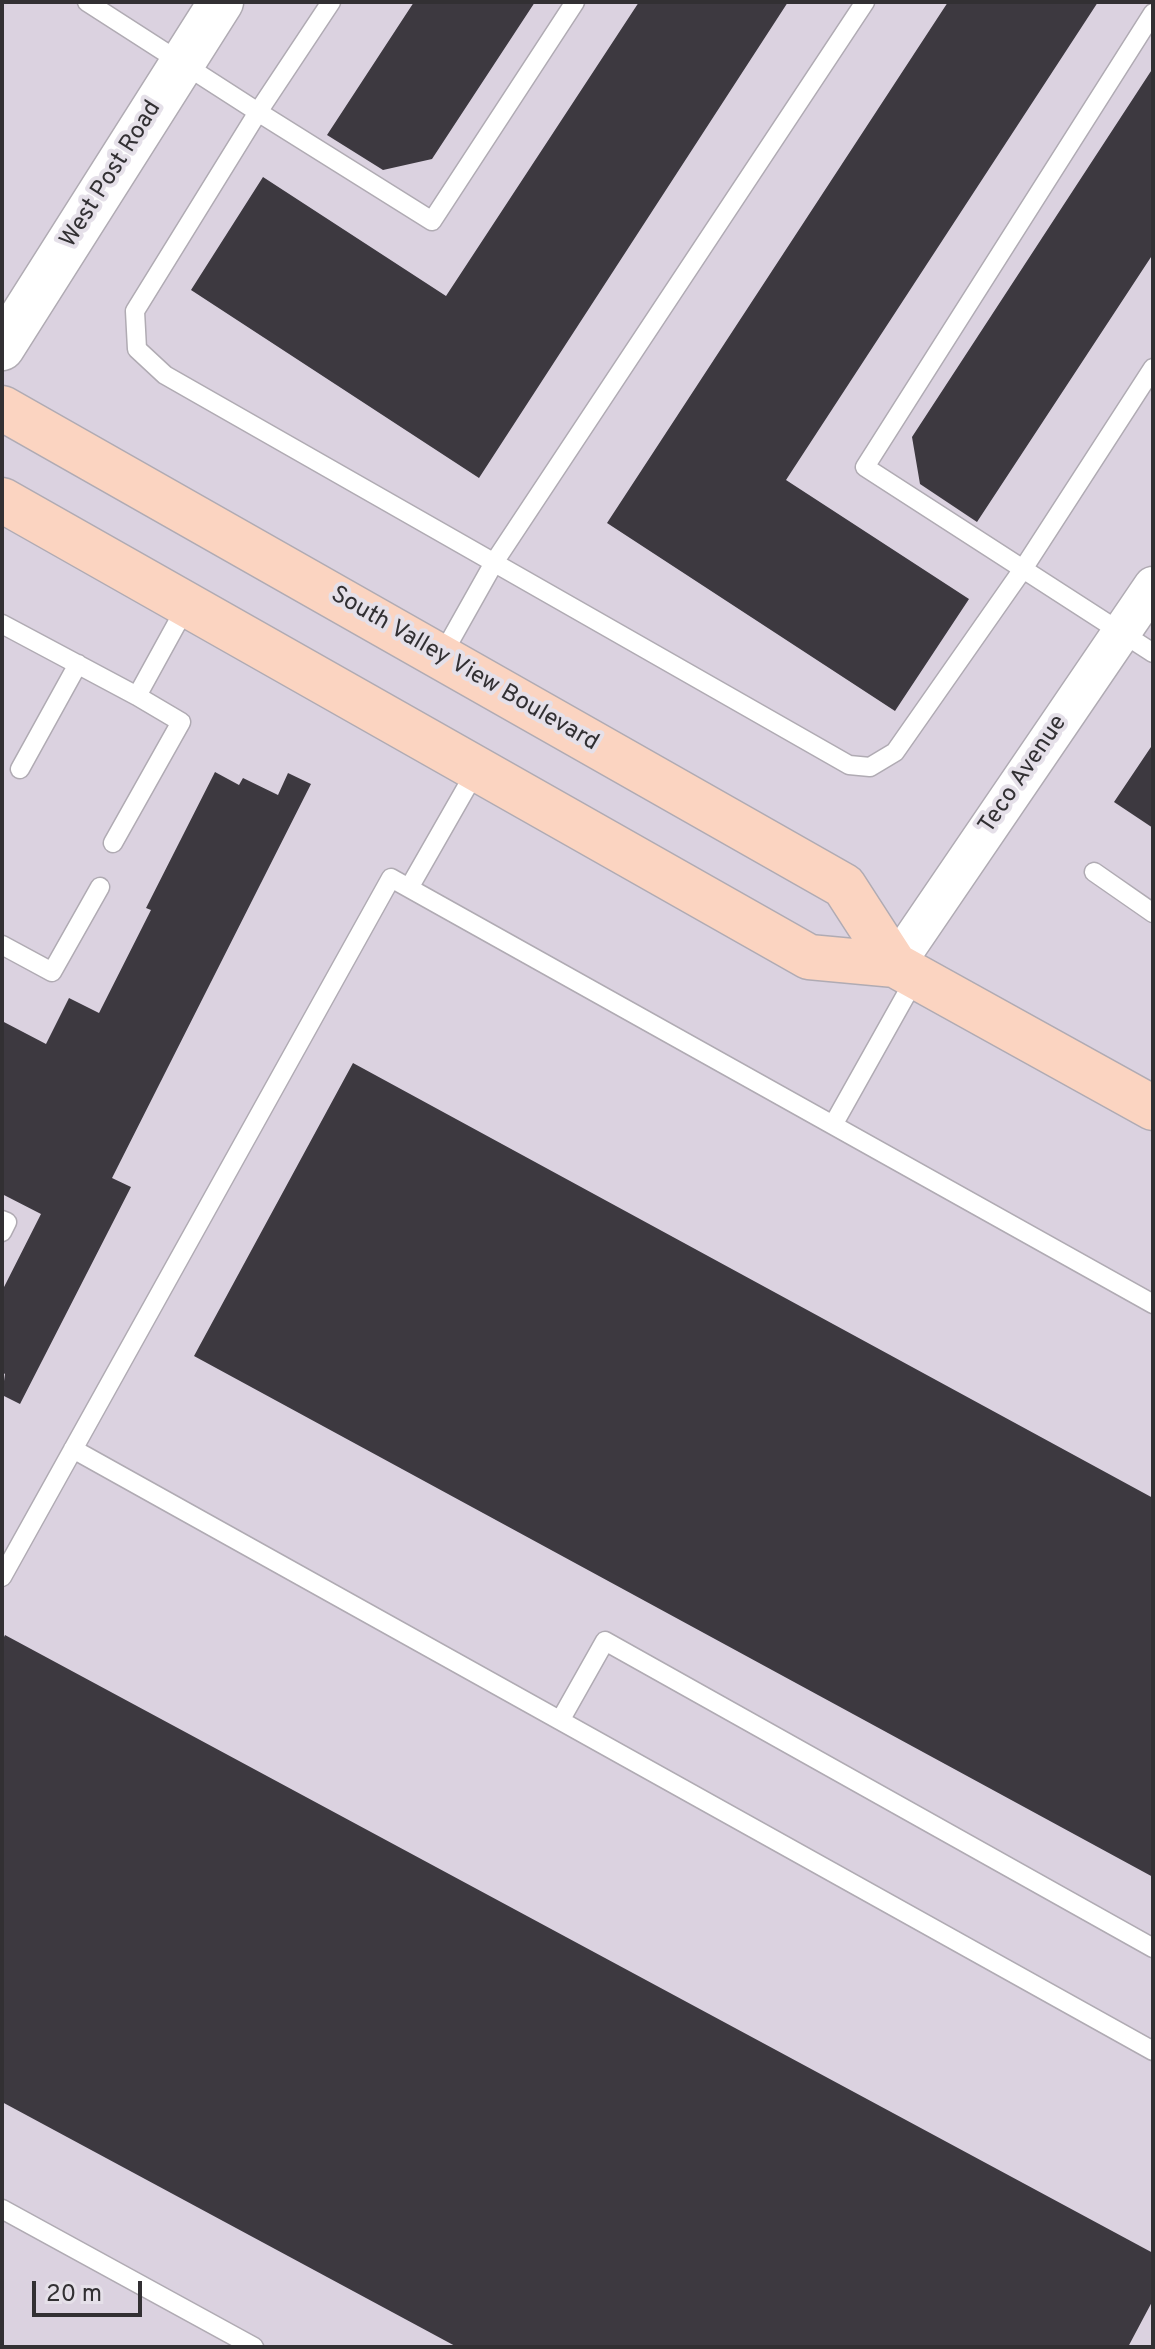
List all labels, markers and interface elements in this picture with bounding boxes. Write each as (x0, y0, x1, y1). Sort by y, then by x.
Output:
street label: West Post Road (55, 96, 169, 254)
street label: South Valley View Boulevard (325, 581, 603, 759)
street label: Teco Avenue (974, 710, 1074, 840)
scale bar (36, 2265, 146, 2315)
text: 20 m (46, 2280, 102, 2310)

